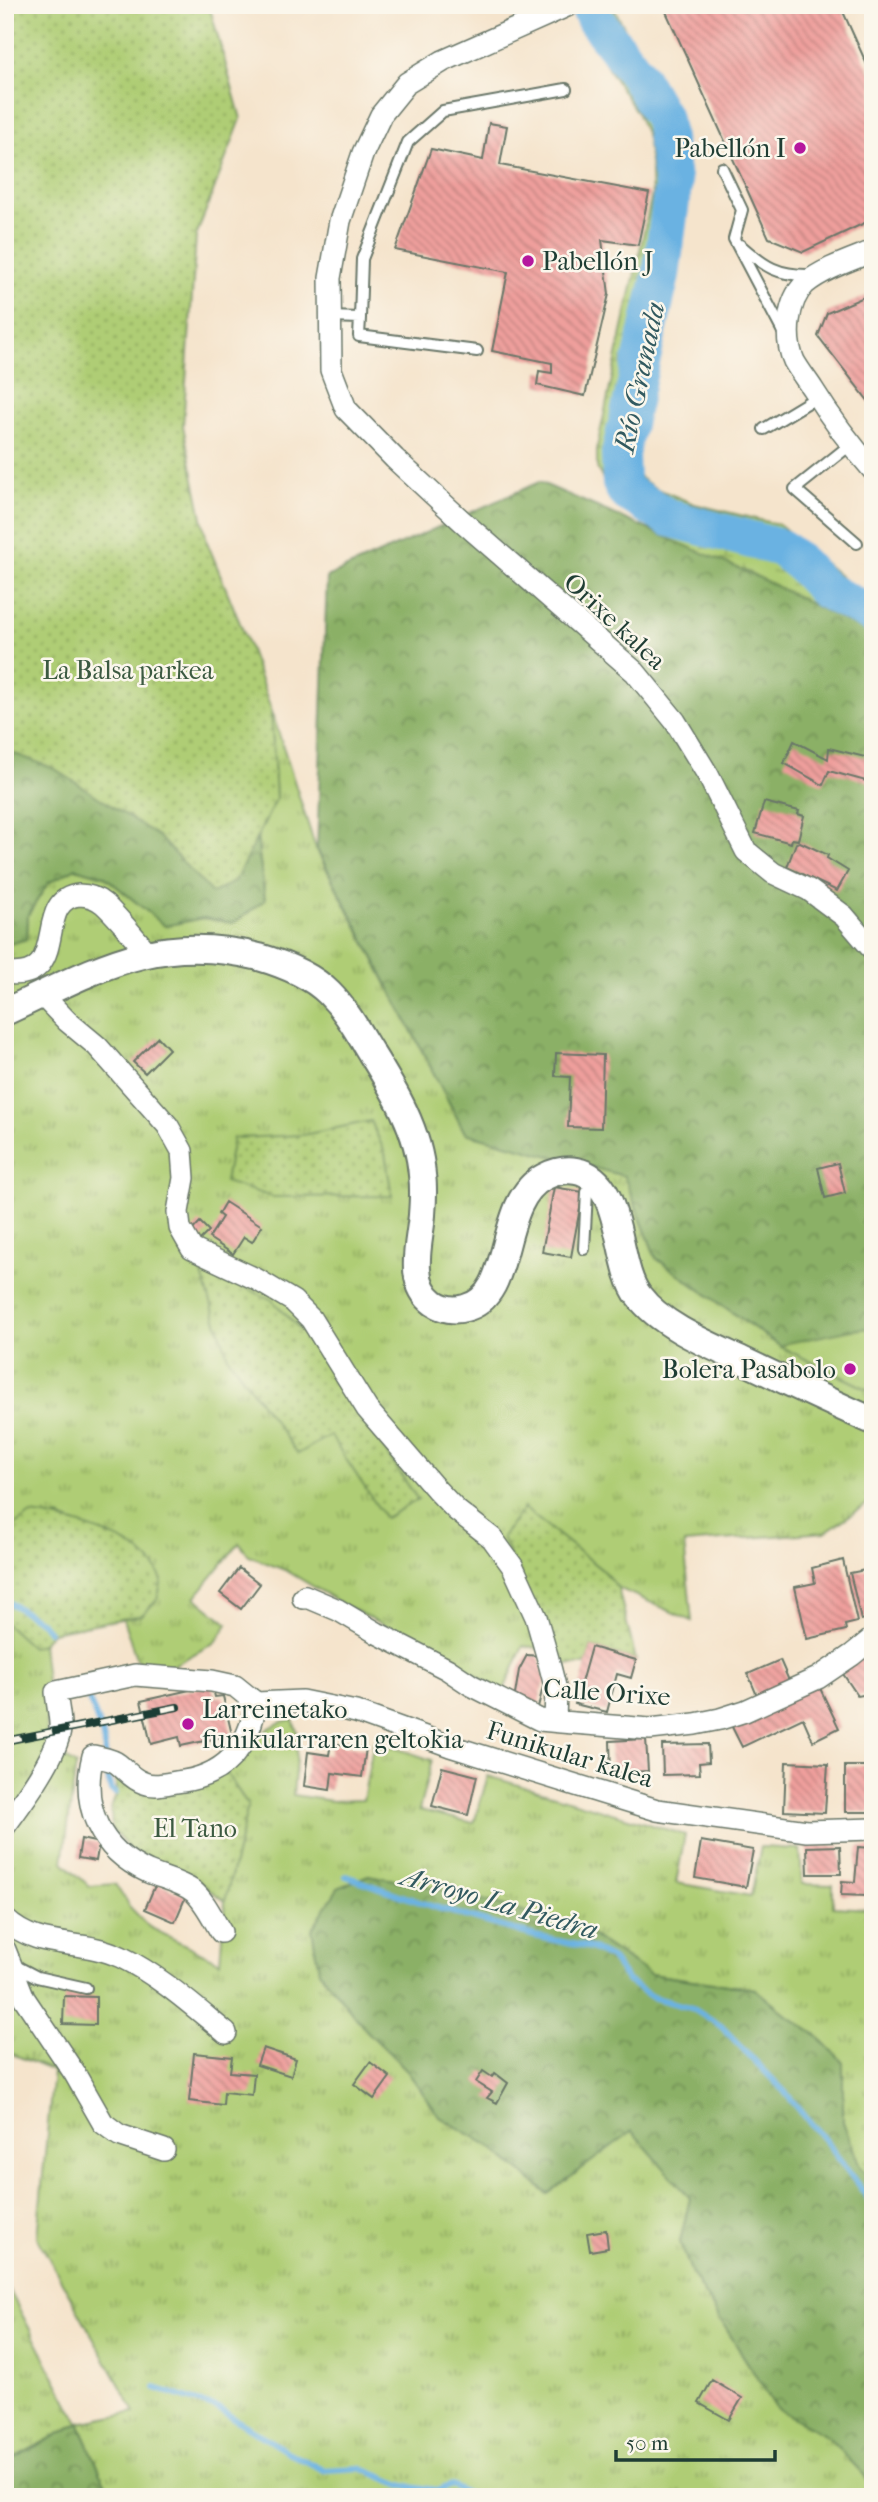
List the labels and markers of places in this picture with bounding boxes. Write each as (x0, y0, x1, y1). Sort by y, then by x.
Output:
place label: Pabellón I (674, 133, 786, 164)
marker: Pabellón I (792, 140, 808, 156)
place label: Pabellón J (542, 246, 653, 277)
marker: Pabellón J (520, 253, 536, 269)
place label: Bolera Pasabolo (662, 1354, 836, 1385)
marker: Bolera Pasabolo (842, 1361, 858, 1377)
place label: Larreinetako funikularraren geltokia (202, 1694, 464, 1755)
marker: Larreinetako funikularraren geltokia (180, 1716, 196, 1732)

